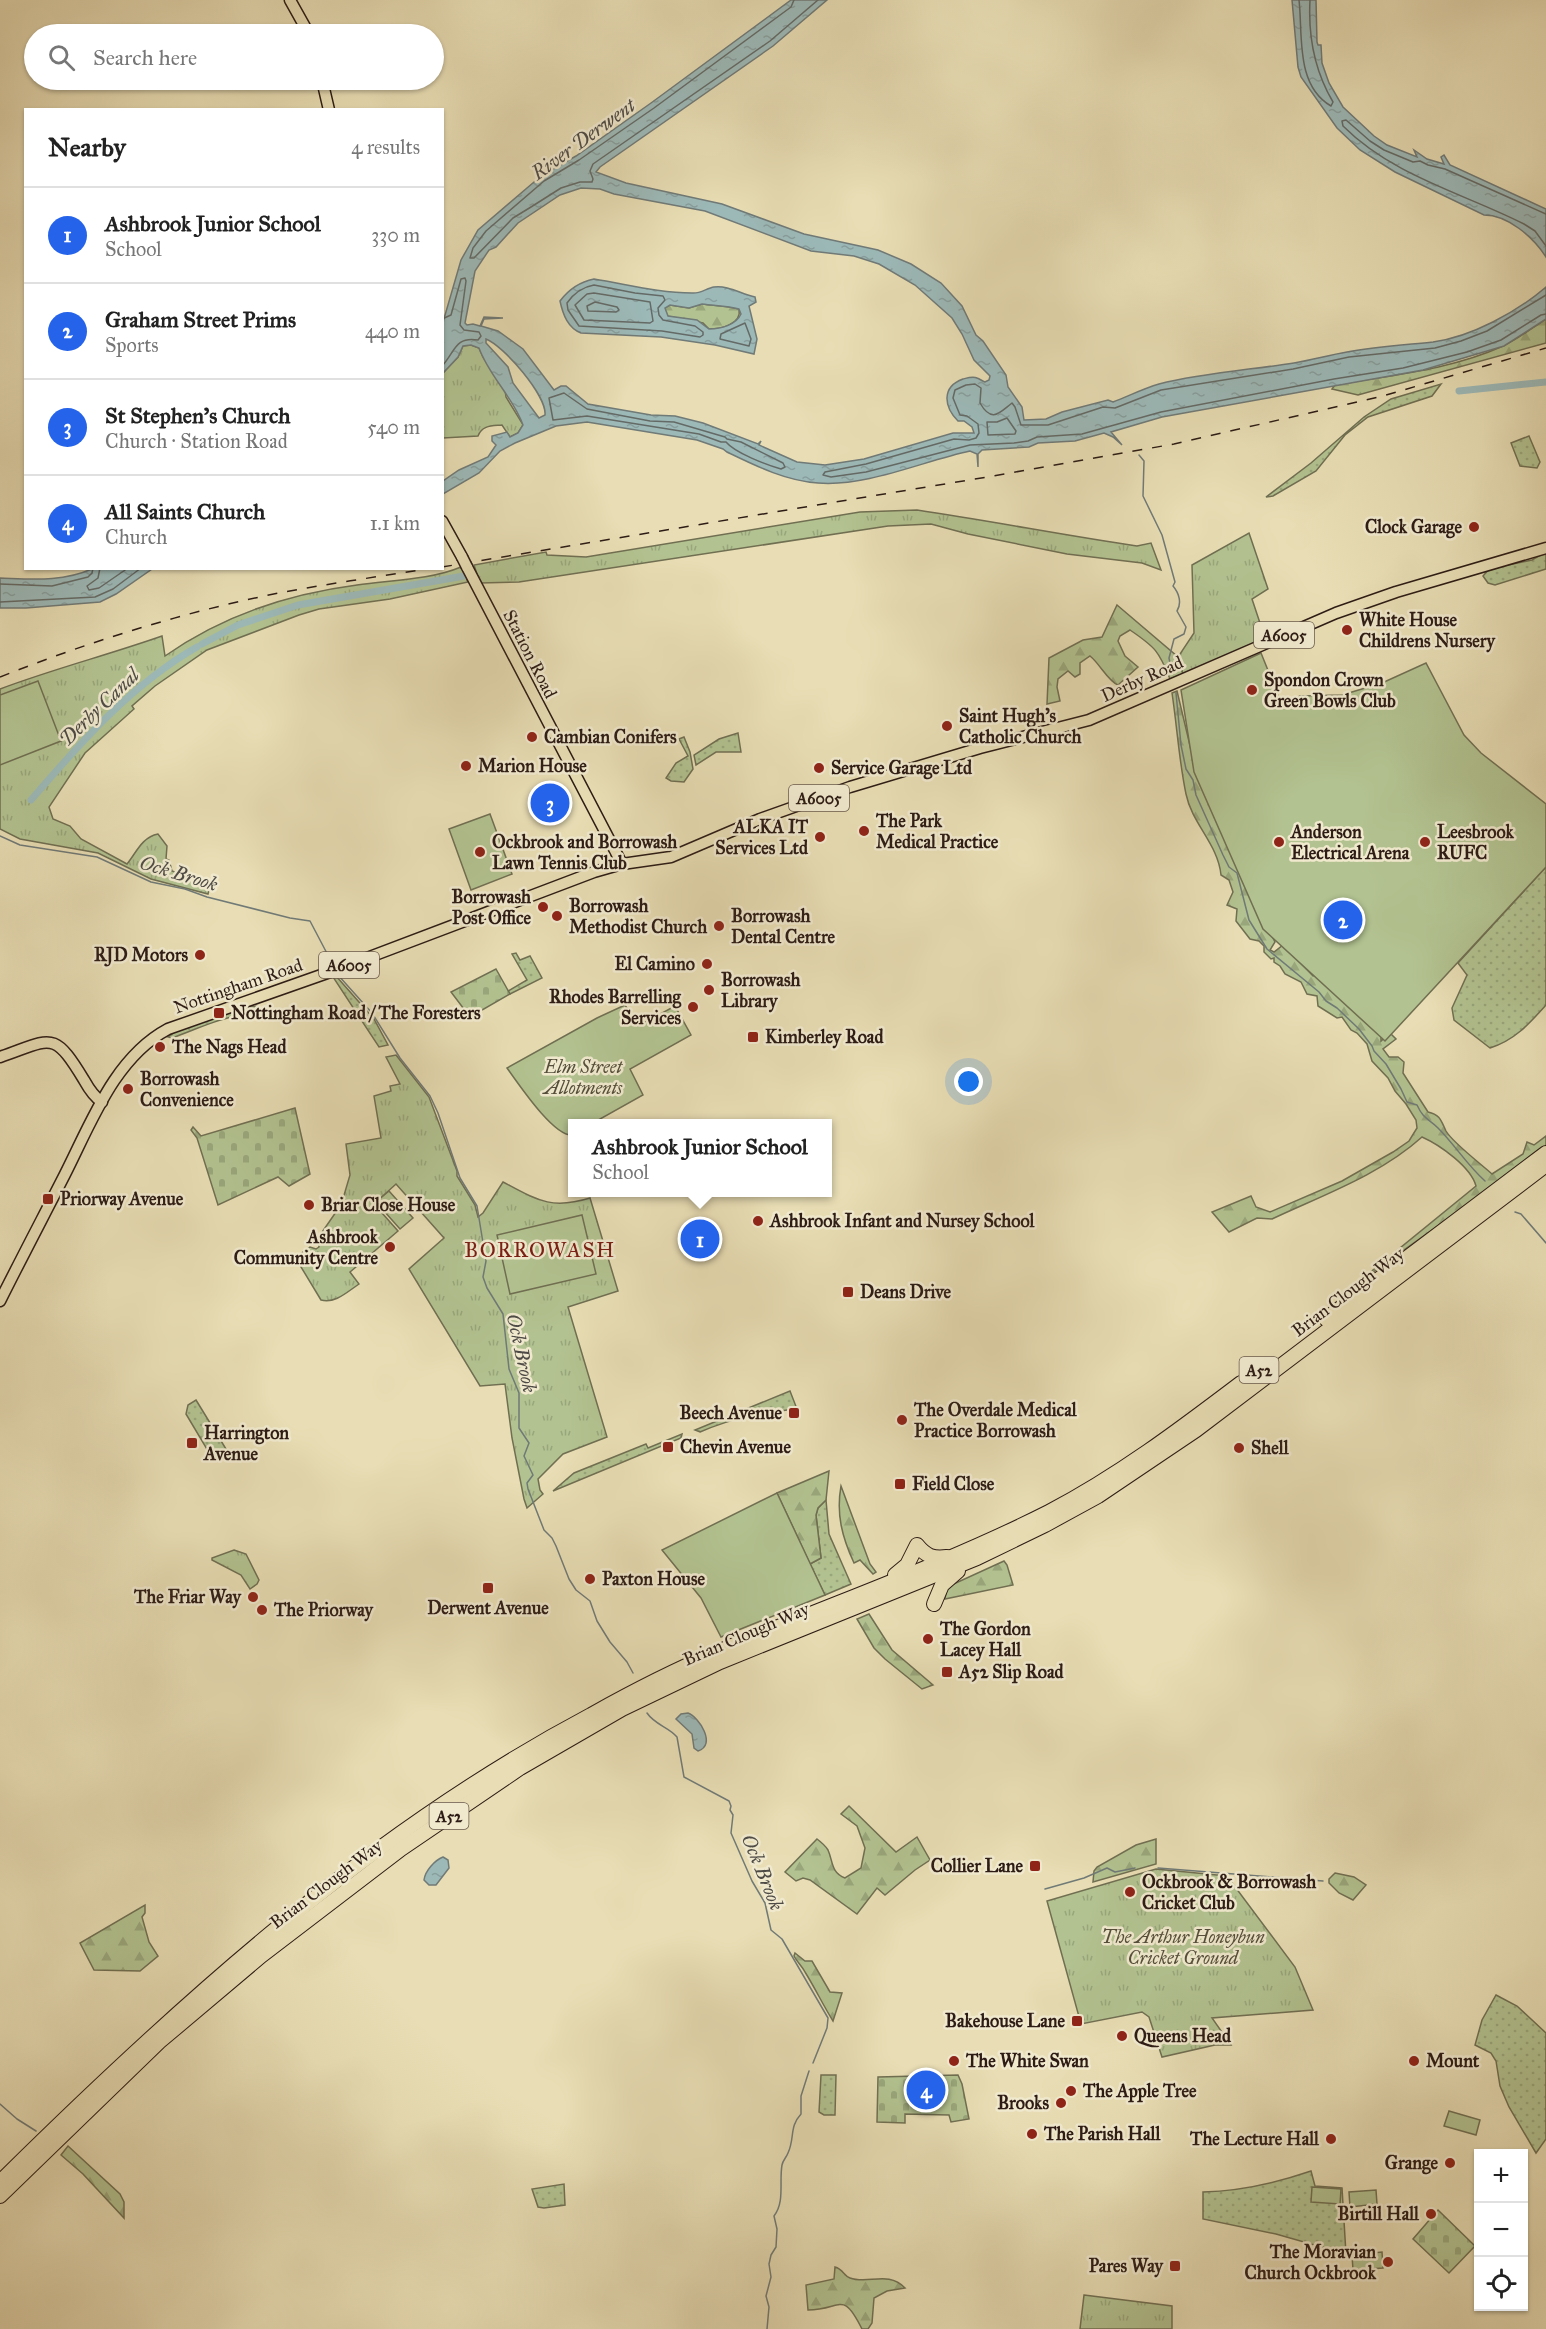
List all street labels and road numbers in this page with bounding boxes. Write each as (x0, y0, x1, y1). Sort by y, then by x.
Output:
street label: Station Road (498, 606, 562, 702)
road number: A6005 (1254, 622, 1314, 648)
street label: Derby Road (1098, 651, 1186, 707)
road number: A6005 (789, 785, 849, 811)
road number: A6005 (319, 952, 379, 978)
street label: Nottingham Road (171, 954, 306, 1019)
street label: Brian Clough Way (1288, 1242, 1410, 1342)
road number: A52 (1240, 1357, 1278, 1383)
street label: Brian Clough Way (680, 1597, 813, 1671)
road number: A52 (430, 1803, 468, 1829)
street label: Brian Clough Way (266, 1834, 388, 1934)

